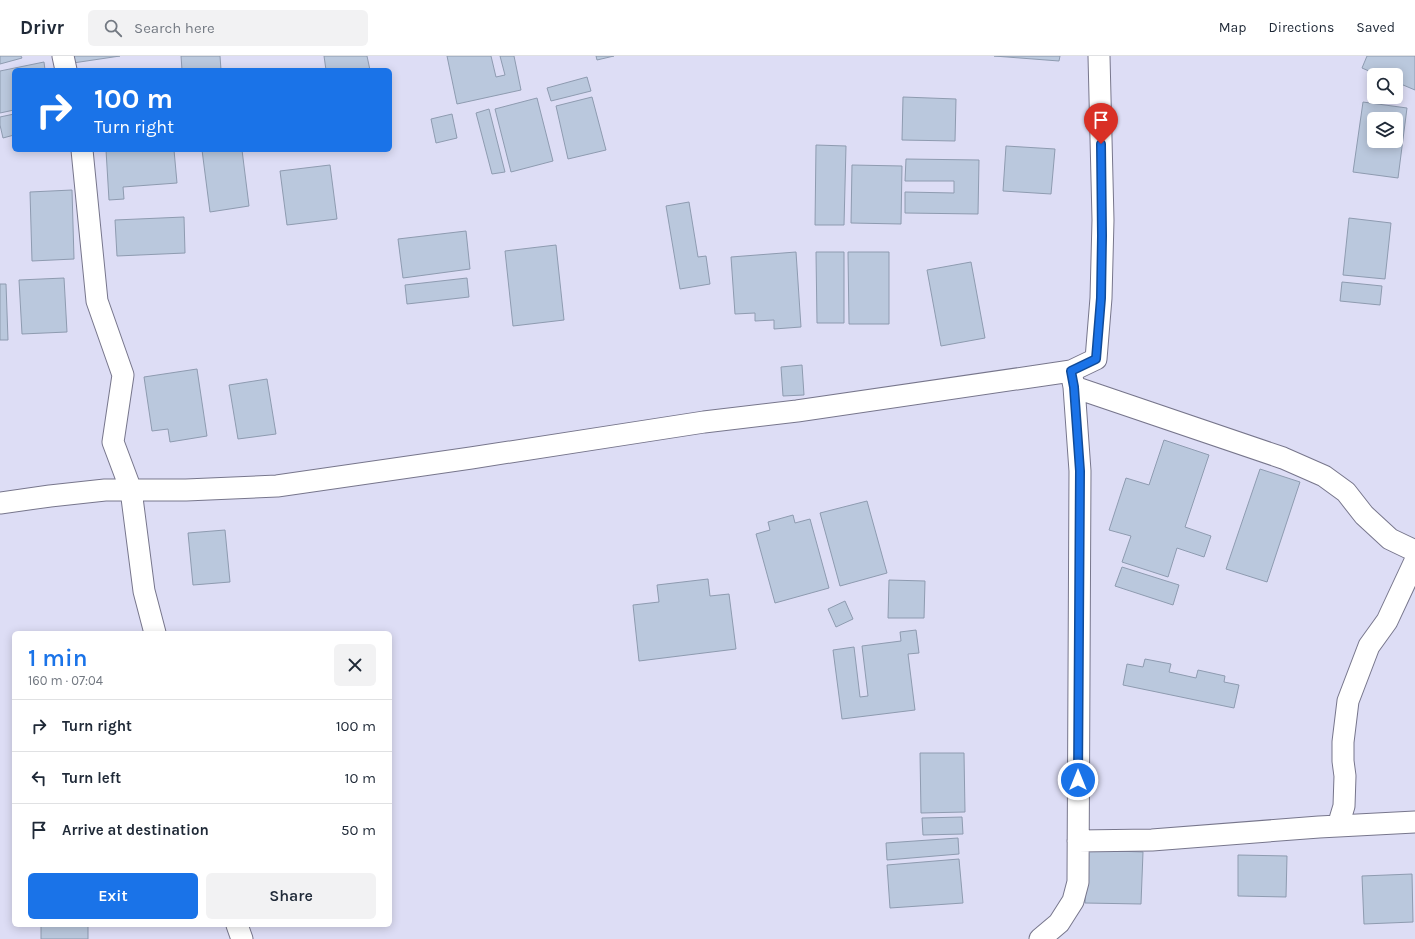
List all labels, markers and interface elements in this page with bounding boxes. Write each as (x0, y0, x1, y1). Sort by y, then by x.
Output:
search box (88, 10, 368, 46)
text: Drivr (20, 17, 64, 39)
icon: search (102, 17, 124, 39)
text: Search here (134, 19, 215, 37)
text: Map (1219, 19, 1247, 36)
text: Directions (1269, 19, 1334, 36)
text: Saved (1356, 19, 1395, 36)
map controls (1367, 68, 1403, 148)
button: search (1367, 68, 1403, 104)
text: 100 m (94, 82, 173, 115)
icon: right (28, 84, 80, 136)
pin (1084, 103, 1118, 144)
icon: arrive (1090, 109, 1112, 131)
button: layers (1367, 112, 1403, 148)
text: Turn right (94, 116, 174, 138)
text: 1 min (28, 644, 88, 672)
button: close (334, 644, 376, 686)
text: 160 m · 07:04 (28, 673, 103, 688)
icon: right (28, 715, 50, 737)
text: Turn right (62, 717, 132, 735)
text: 100 m (336, 717, 376, 735)
position arrow (1057, 759, 1099, 801)
icon: left (28, 767, 50, 789)
text: Turn left (62, 769, 121, 787)
text: 10 m (345, 769, 376, 787)
icon: arrive (28, 819, 50, 841)
text: Arrive at destination (62, 821, 209, 839)
text: 50 m (341, 821, 376, 839)
button: Exit (28, 873, 198, 919)
button: Share (206, 873, 376, 919)

